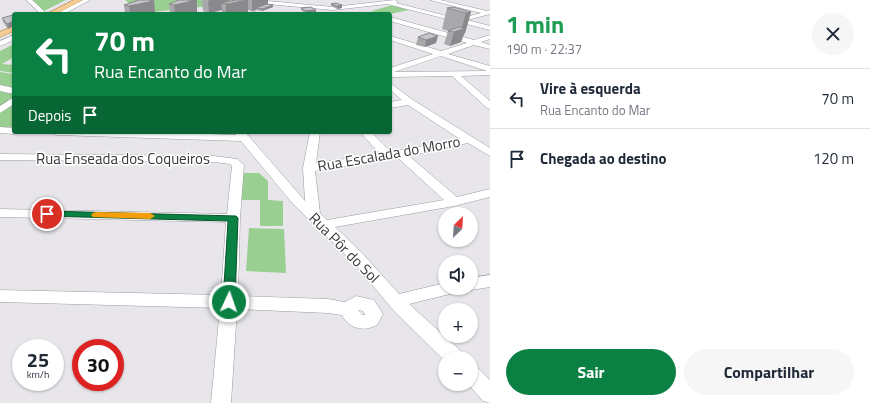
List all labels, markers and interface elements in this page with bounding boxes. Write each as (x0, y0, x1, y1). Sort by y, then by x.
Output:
text: 1 min (506, 6, 564, 42)
button: close (812, 13, 854, 55)
text: 70 m (94, 19, 155, 62)
icon: left (28, 28, 80, 80)
text: 190 m · 22:37 (506, 39, 582, 59)
text: Rua Encanto do Mar (94, 58, 247, 85)
text: Vire à esquerda (540, 77, 641, 100)
text: 70 m (821, 87, 854, 110)
icon: left (506, 88, 528, 110)
text: Rua Encanto do Mar (540, 100, 650, 120)
text: Depois (28, 104, 71, 127)
icon: arrive (79, 104, 101, 126)
street label: Rua Escalada do Morro (316, 130, 462, 177)
street label: Rua Enseada dos Coqueiros (36, 147, 210, 170)
text: Chegada ao destino (540, 147, 666, 170)
text: 120 m (813, 147, 854, 170)
icon: arrive (506, 148, 528, 170)
pin (30, 197, 64, 231)
icon: arrive (36, 203, 58, 225)
street label: Rua Pôr do Sol (304, 207, 385, 288)
north arrow (438, 207, 478, 247)
map controls (438, 207, 478, 391)
button: sound (438, 255, 478, 295)
position arrow (208, 281, 250, 323)
button: + (438, 303, 478, 343)
speed limit sign: 30 (72, 339, 124, 391)
text: 25 (27, 344, 49, 375)
button: Sair (506, 349, 676, 395)
button: Compartilhar (684, 349, 854, 395)
button: − (438, 351, 478, 391)
text: km/h (27, 367, 49, 382)

